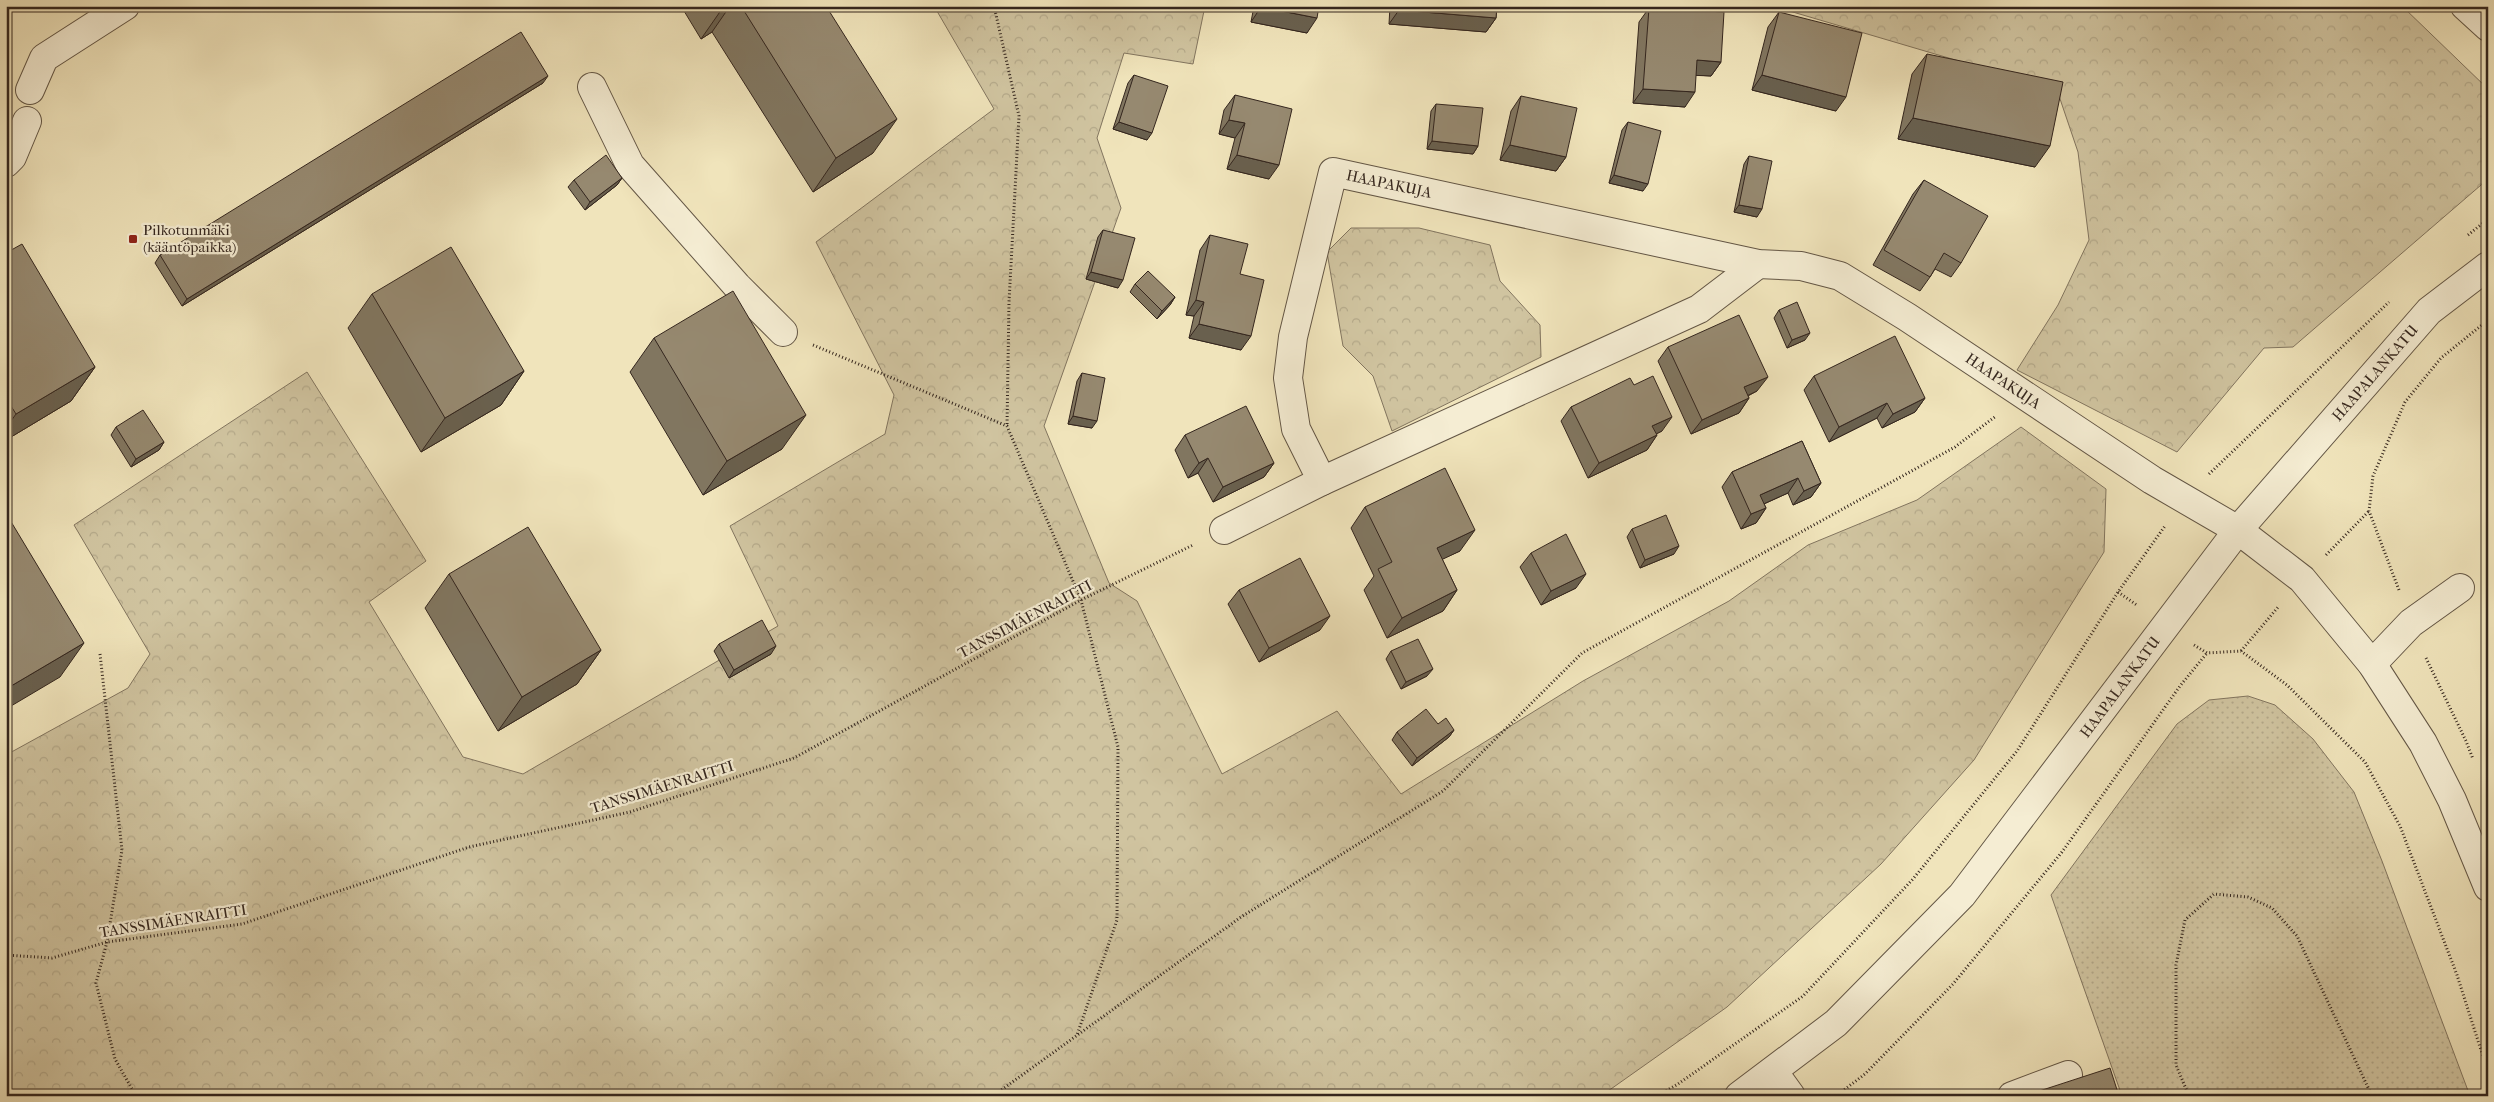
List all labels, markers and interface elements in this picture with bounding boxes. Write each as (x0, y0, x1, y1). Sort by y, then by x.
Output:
street label: HAAPAKUJA (1345, 166, 1434, 202)
place label: Pilkotunmäki (kääntöpaikka) (143, 221, 236, 256)
marker: Pilkotunmäki (kääntöpaikka) (127, 233, 139, 245)
street label: HAAPALANKATU (2328, 321, 2422, 425)
street label: HAAPAKUJA (1962, 349, 2044, 413)
street label: TANSSIMÄENRAITTI (955, 576, 1095, 662)
street label: HAAPALANKATU (2076, 633, 2164, 741)
street label: TANSSIMÄENRAITTI (588, 757, 736, 817)
street label: TANSSIMÄENRAITTI (98, 900, 248, 942)

